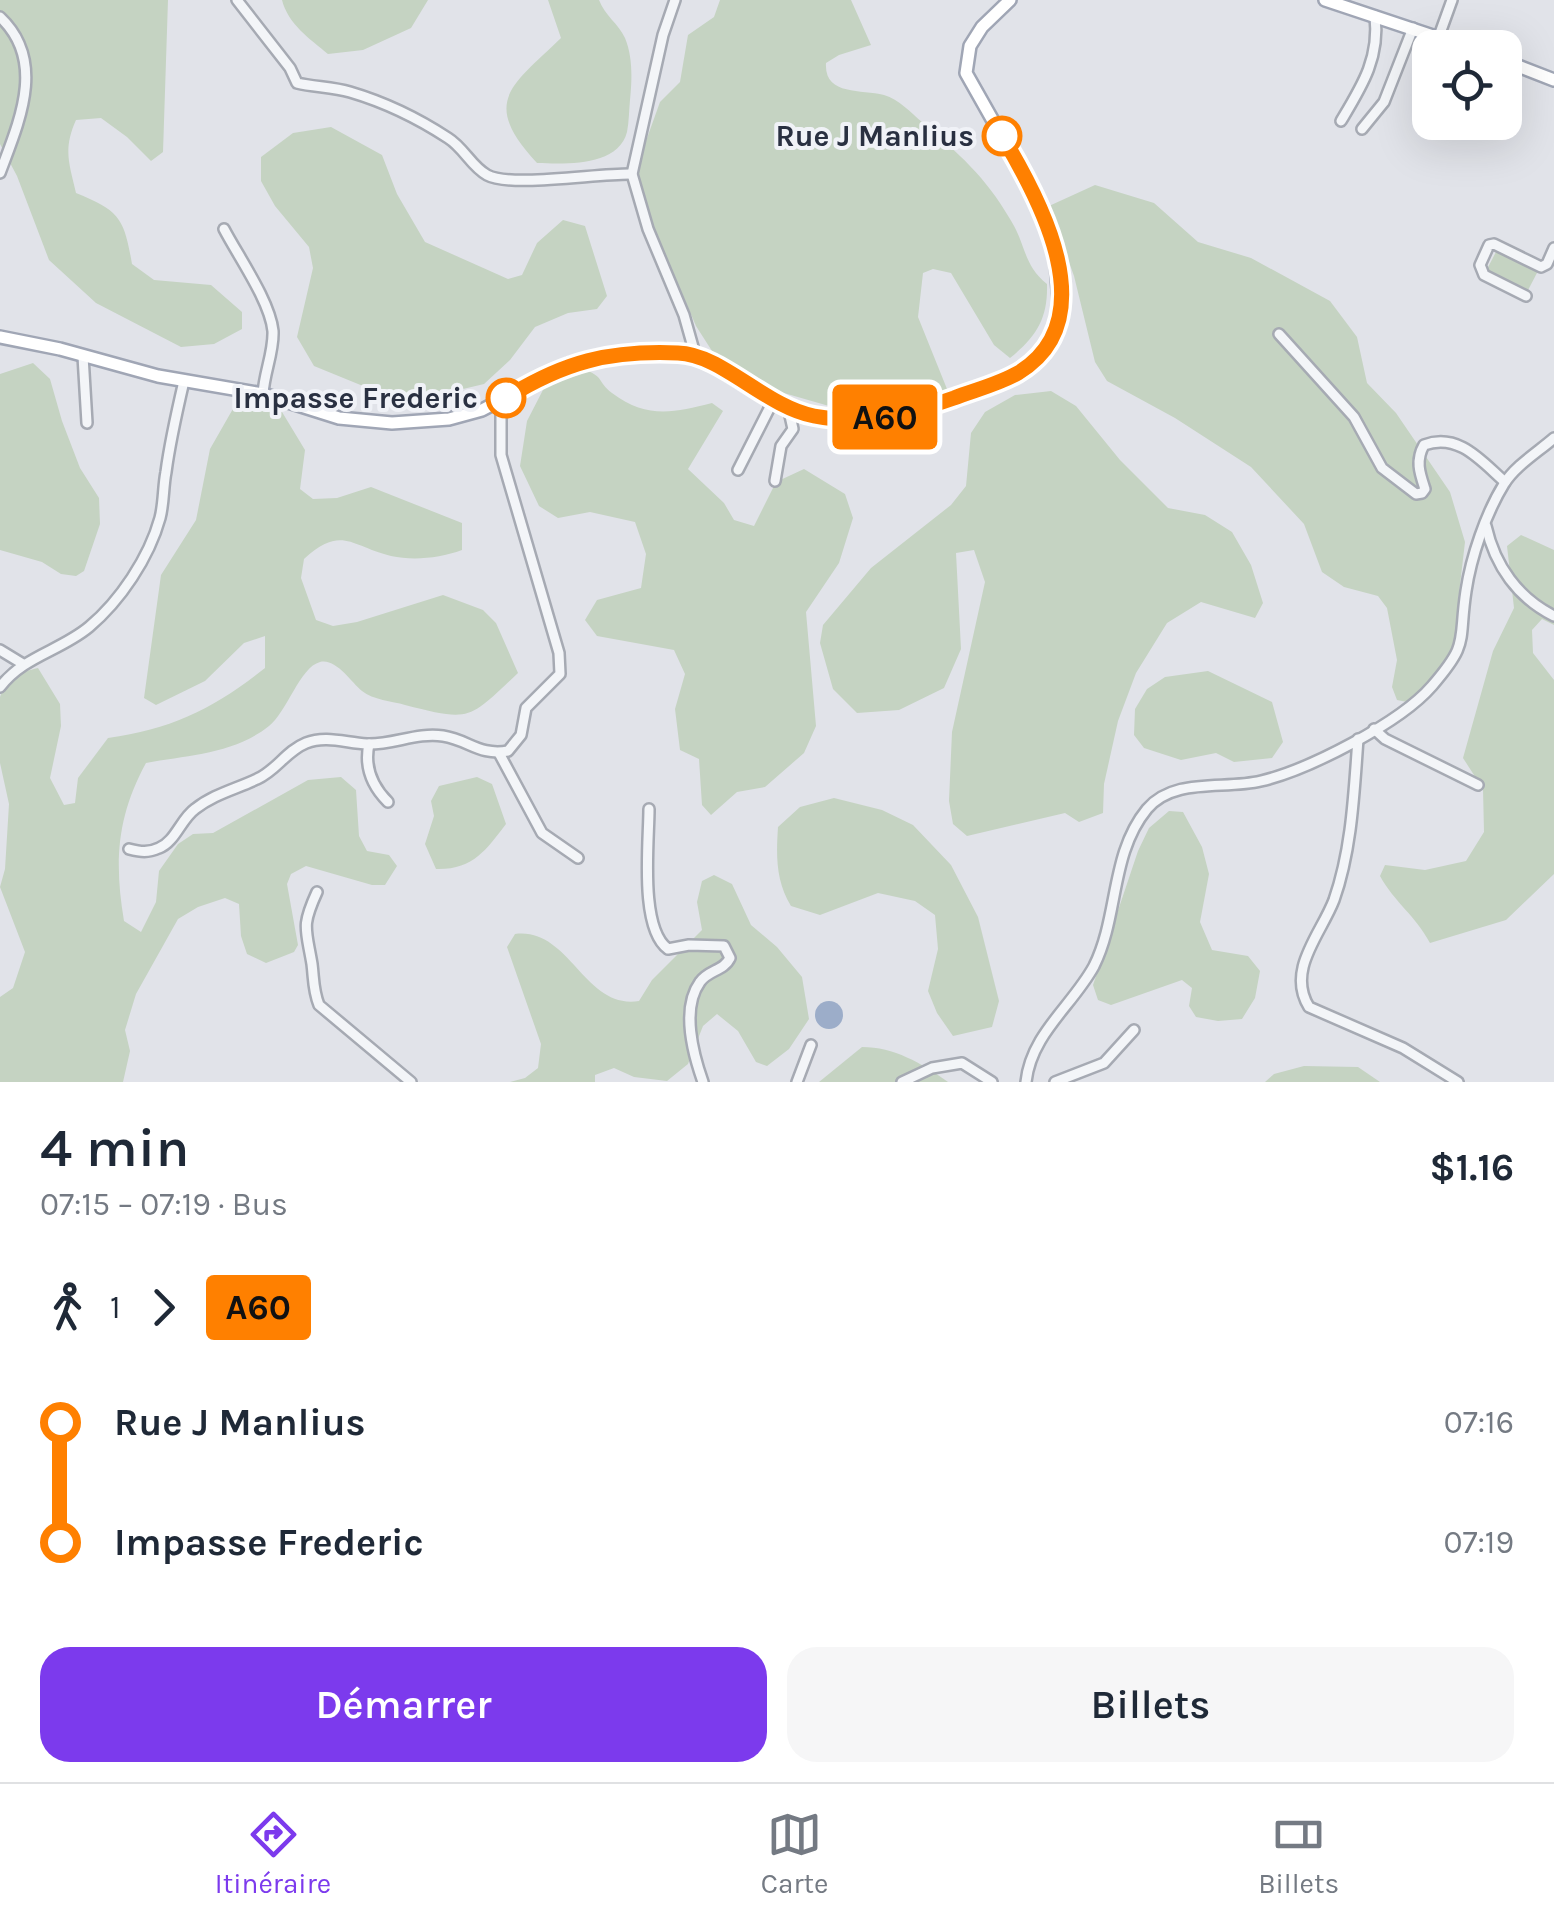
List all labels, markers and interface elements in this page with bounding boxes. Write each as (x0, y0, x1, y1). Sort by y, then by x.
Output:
map controls (1412, 30, 1522, 140)
button: locate (1412, 30, 1522, 140)
marker: Rue J Manlius (983, 117, 1021, 155)
place label: Rue J Manlius (775, 118, 974, 154)
marker: Impasse Frederic (487, 379, 525, 417)
place label: Impasse Frederic (234, 380, 478, 416)
line badge: A60 (828, 384, 942, 450)
text: A60 (852, 397, 918, 438)
text: 4 min (40, 1116, 189, 1180)
text: $1.16 (1429, 1145, 1514, 1190)
text: 07:15 – 07:19 · Bus (40, 1186, 288, 1223)
icon: walk (40, 1280, 95, 1335)
icon: forward (136, 1280, 191, 1335)
text: A60 (226, 1287, 291, 1328)
text: 1 (110, 1289, 121, 1326)
text: Rue J Manlius (114, 1400, 366, 1445)
text: 07:16 (1444, 1404, 1514, 1441)
text: Impasse Frederic (114, 1520, 424, 1565)
text: 07:19 (1443, 1524, 1514, 1561)
button: Démarrer (40, 1647, 767, 1762)
button: Billets (787, 1647, 1514, 1762)
tab: Itinéraire (215, 1807, 331, 1900)
tab: Carte (761, 1807, 828, 1900)
tab: Billets (1258, 1807, 1339, 1900)

